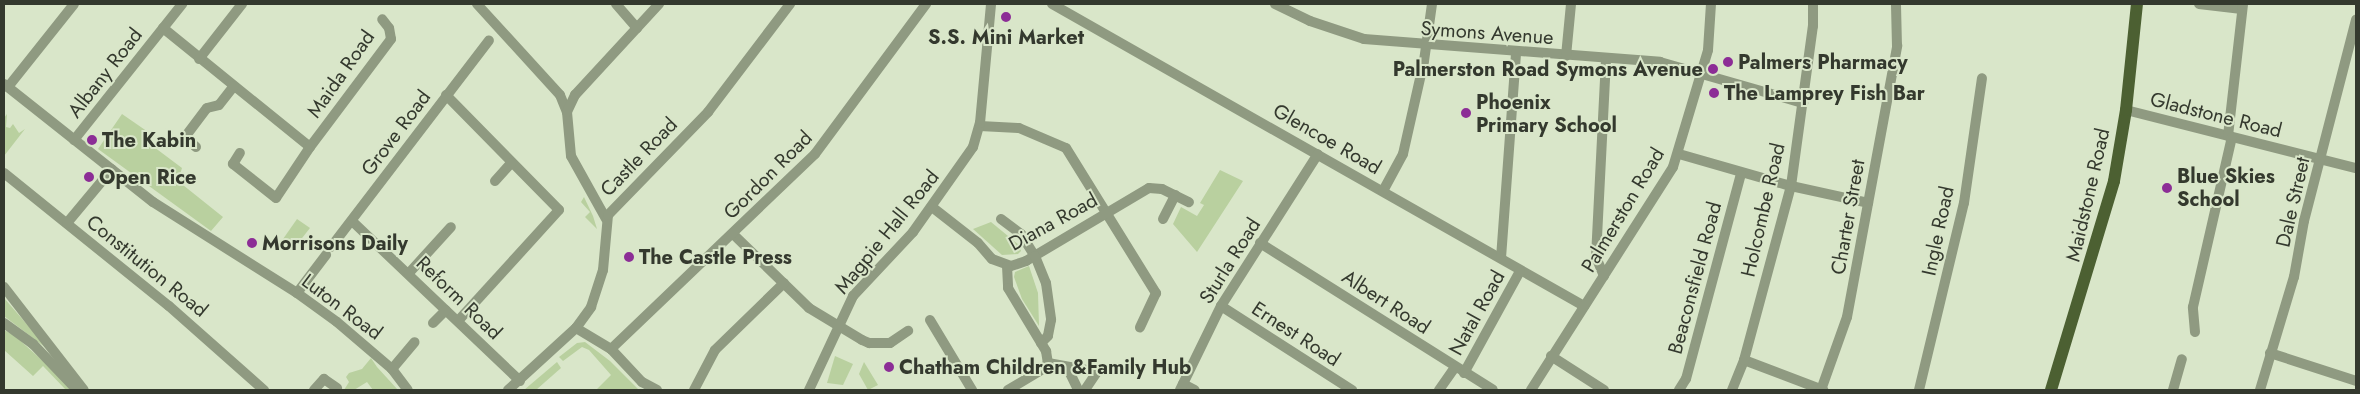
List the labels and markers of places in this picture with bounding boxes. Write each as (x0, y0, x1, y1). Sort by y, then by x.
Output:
marker: S.S. Mini Market (1000, 11, 1012, 23)
place label: S.S. Mini Market (928, 25, 1084, 49)
place label: Palmers Pharmacy (1738, 50, 1908, 74)
marker: Palmers Pharmacy (1722, 56, 1734, 68)
place label: Palmerston Road Symons Avenue (1393, 57, 1703, 81)
marker: Palmerston Road Symons Avenue (1707, 63, 1719, 75)
place label: The Lamprey Fish Bar (1724, 81, 1925, 105)
marker: The Lamprey Fish Bar (1708, 87, 1720, 99)
place label: Phoenix Primary School (1476, 90, 1617, 137)
marker: Phoenix Primary School (1460, 107, 1472, 119)
place label: The Kabin (102, 128, 196, 152)
marker: The Kabin (86, 134, 98, 146)
place label: Open Rice (99, 165, 197, 189)
place label: Blue Skies School (2177, 165, 2275, 212)
marker: Open Rice (83, 171, 95, 183)
marker: Blue Skies School (2161, 182, 2173, 194)
place label: Morrisons Daily (262, 231, 408, 255)
marker: Morrisons Daily (246, 237, 258, 249)
place label: The Castle Press (639, 245, 792, 269)
marker: The Castle Press (623, 251, 635, 263)
place label: Chatham Children &Family Hub (899, 355, 1191, 379)
marker: Chatham Children &Family Hub (883, 361, 895, 373)

